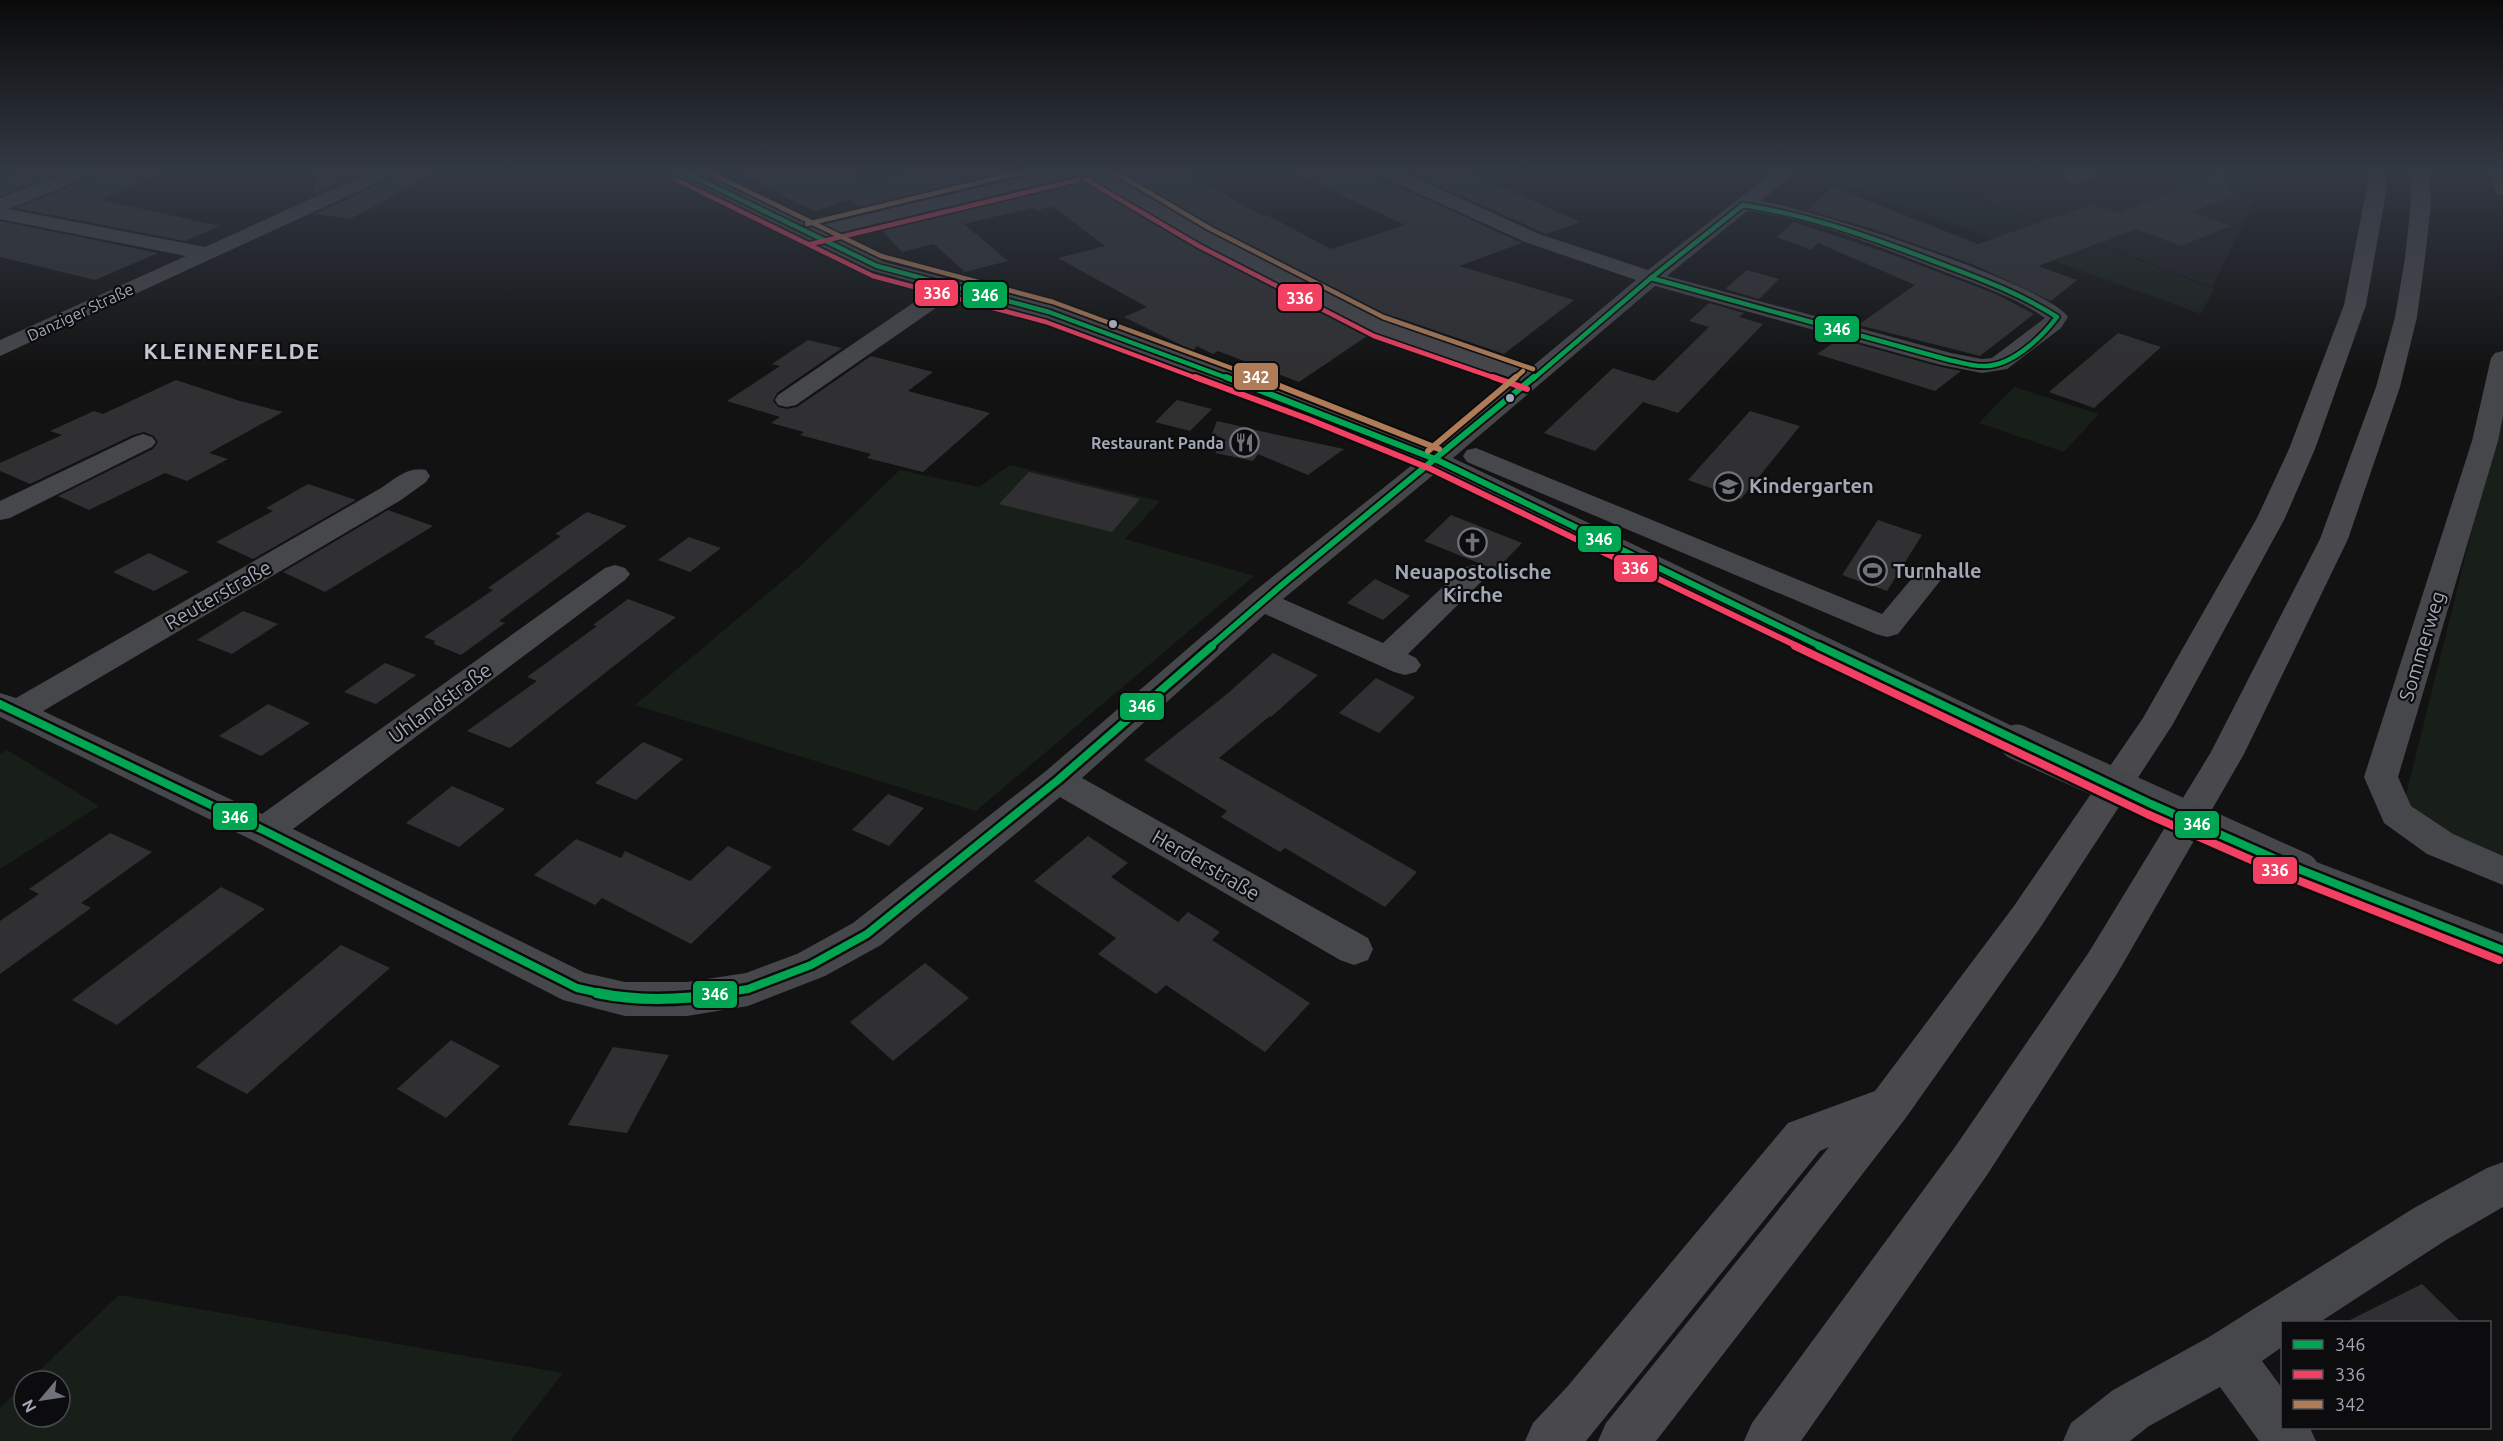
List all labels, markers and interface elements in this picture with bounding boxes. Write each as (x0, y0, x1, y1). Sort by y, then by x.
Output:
line badge: 336 (914, 279, 959, 307)
street label: Danziger Straße (24, 280, 136, 344)
line badge: 346 (962, 281, 1008, 309)
line badge: 336 (1277, 283, 1323, 312)
text: 336 (923, 284, 951, 302)
text: 346 (971, 286, 999, 304)
text: 336 (1286, 289, 1314, 307)
line badge: 346 (1814, 315, 1860, 343)
unlabelled marker (1107, 318, 1119, 330)
text: 346 (1823, 320, 1851, 338)
district label: KLEINENFELDE (143, 338, 321, 363)
line badge: 342 (1233, 362, 1279, 391)
text: 342 (1242, 368, 1270, 386)
unlabelled marker (1504, 392, 1516, 404)
restaurant icon: Restaurant Panda (1229, 427, 1261, 459)
place label: Restaurant Panda (1091, 434, 1224, 452)
school or university icon: Kindergarten (1712, 470, 1744, 502)
place label: Kindergarten (1749, 474, 1874, 497)
line badge: 346 (1577, 525, 1622, 553)
church icon: Neuapostolische Kirche (1457, 526, 1489, 558)
text: 346 (1585, 530, 1613, 548)
line badge: 336 (1613, 554, 1658, 583)
street label: Reuterstraße (161, 555, 275, 634)
sports icon: Turnhalle (1856, 555, 1888, 587)
text: 336 (1621, 559, 1649, 577)
place label: Turnhalle (1893, 559, 1982, 582)
place label: Neuapostolische Kirche (1395, 560, 1551, 606)
street label: Sommerweg (2394, 588, 2449, 704)
street label: Uhlandstraße (384, 658, 496, 748)
line badge: 346 (1119, 692, 1165, 721)
text: 346 (1128, 697, 1156, 715)
line badge: 346 (212, 802, 258, 831)
text: 346 (221, 808, 249, 826)
line badge: 346 (2174, 810, 2220, 839)
text: 346 (2183, 815, 2211, 833)
street label: Herderstraße (1148, 825, 1264, 905)
line badge: 336 (2252, 856, 2298, 885)
text: 336 (2261, 861, 2289, 879)
line badge: 346 (692, 980, 738, 1009)
text: 346 (701, 985, 729, 1003)
legend (2281, 1321, 2491, 1429)
text: 346 (2335, 1334, 2365, 1354)
text: 336 (2335, 1364, 2365, 1384)
north arrow (12, 1369, 72, 1429)
text: 342 (2335, 1394, 2365, 1414)
text: N (18, 1397, 40, 1416)

